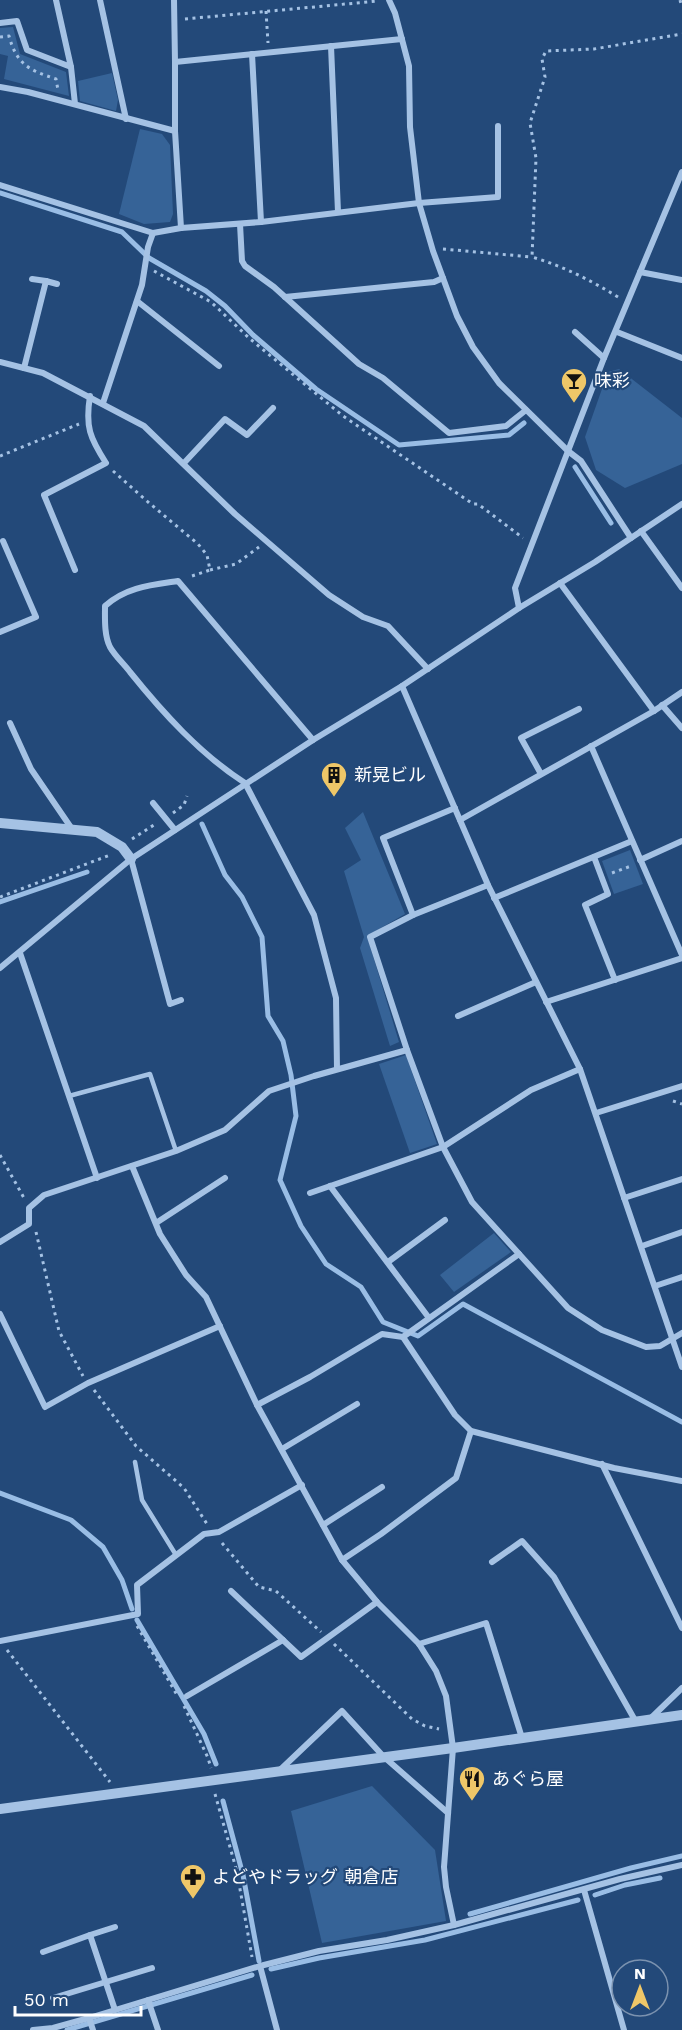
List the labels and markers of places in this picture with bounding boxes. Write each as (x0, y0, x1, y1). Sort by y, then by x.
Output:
bar icon: 味彩 (559, 366, 589, 404)
place label: 味彩 (594, 370, 630, 391)
building icon: 新晃ビル (319, 760, 349, 798)
place label: 新晃ビル (354, 764, 426, 785)
restaurant icon: あぐら屋 (457, 1764, 487, 1802)
place label: あぐら屋 (492, 1768, 564, 1789)
pharmacy icon: よどやドラッグ 朝倉店 (178, 1862, 208, 1900)
place label: よどやドラッグ 朝倉店 (212, 1866, 398, 1887)

